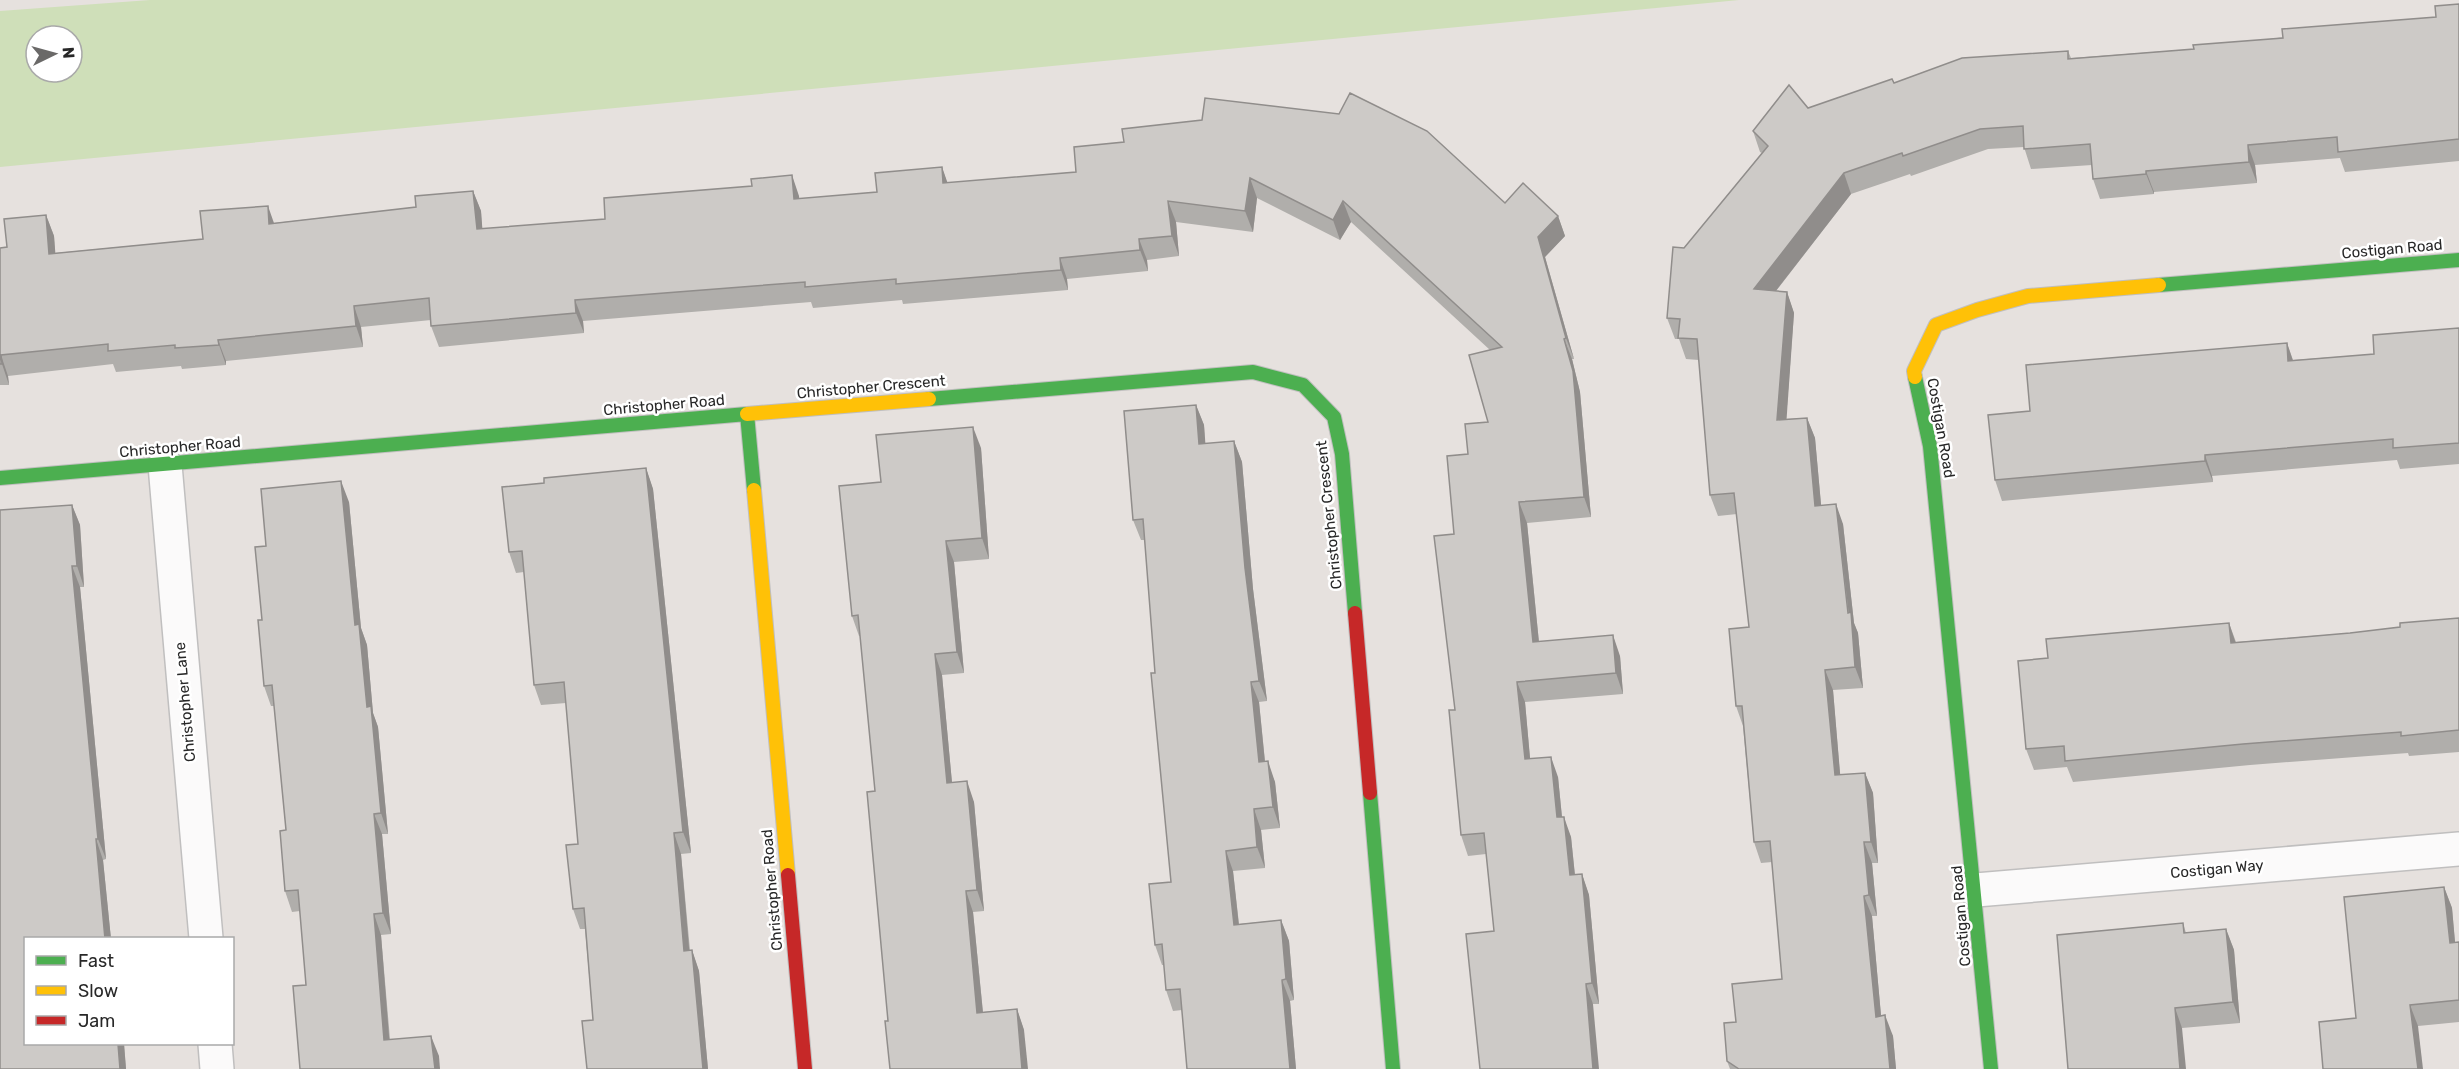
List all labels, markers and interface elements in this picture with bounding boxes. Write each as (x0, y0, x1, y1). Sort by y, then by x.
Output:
north arrow (24, 24, 84, 84)
text: N (58, 46, 78, 59)
street label: Costigan Road (2341, 236, 2443, 262)
street label: Christopher Crescent (796, 372, 946, 402)
street label: Costigan Road (1923, 377, 1959, 479)
street label: Christopher Road (603, 391, 725, 419)
street label: Christopher Road (119, 433, 241, 461)
street label: Christopher Crescent (1312, 440, 1346, 590)
street label: Christopher Lane (171, 641, 199, 763)
street label: Christopher Road (758, 829, 786, 951)
street label: Costigan Way (2170, 856, 2264, 882)
street label: Costigan Road (1948, 865, 1974, 967)
legend (24, 937, 234, 1045)
text: Fast (78, 950, 114, 972)
text: Slow (78, 980, 118, 1002)
text: Jam (78, 1010, 115, 1032)

